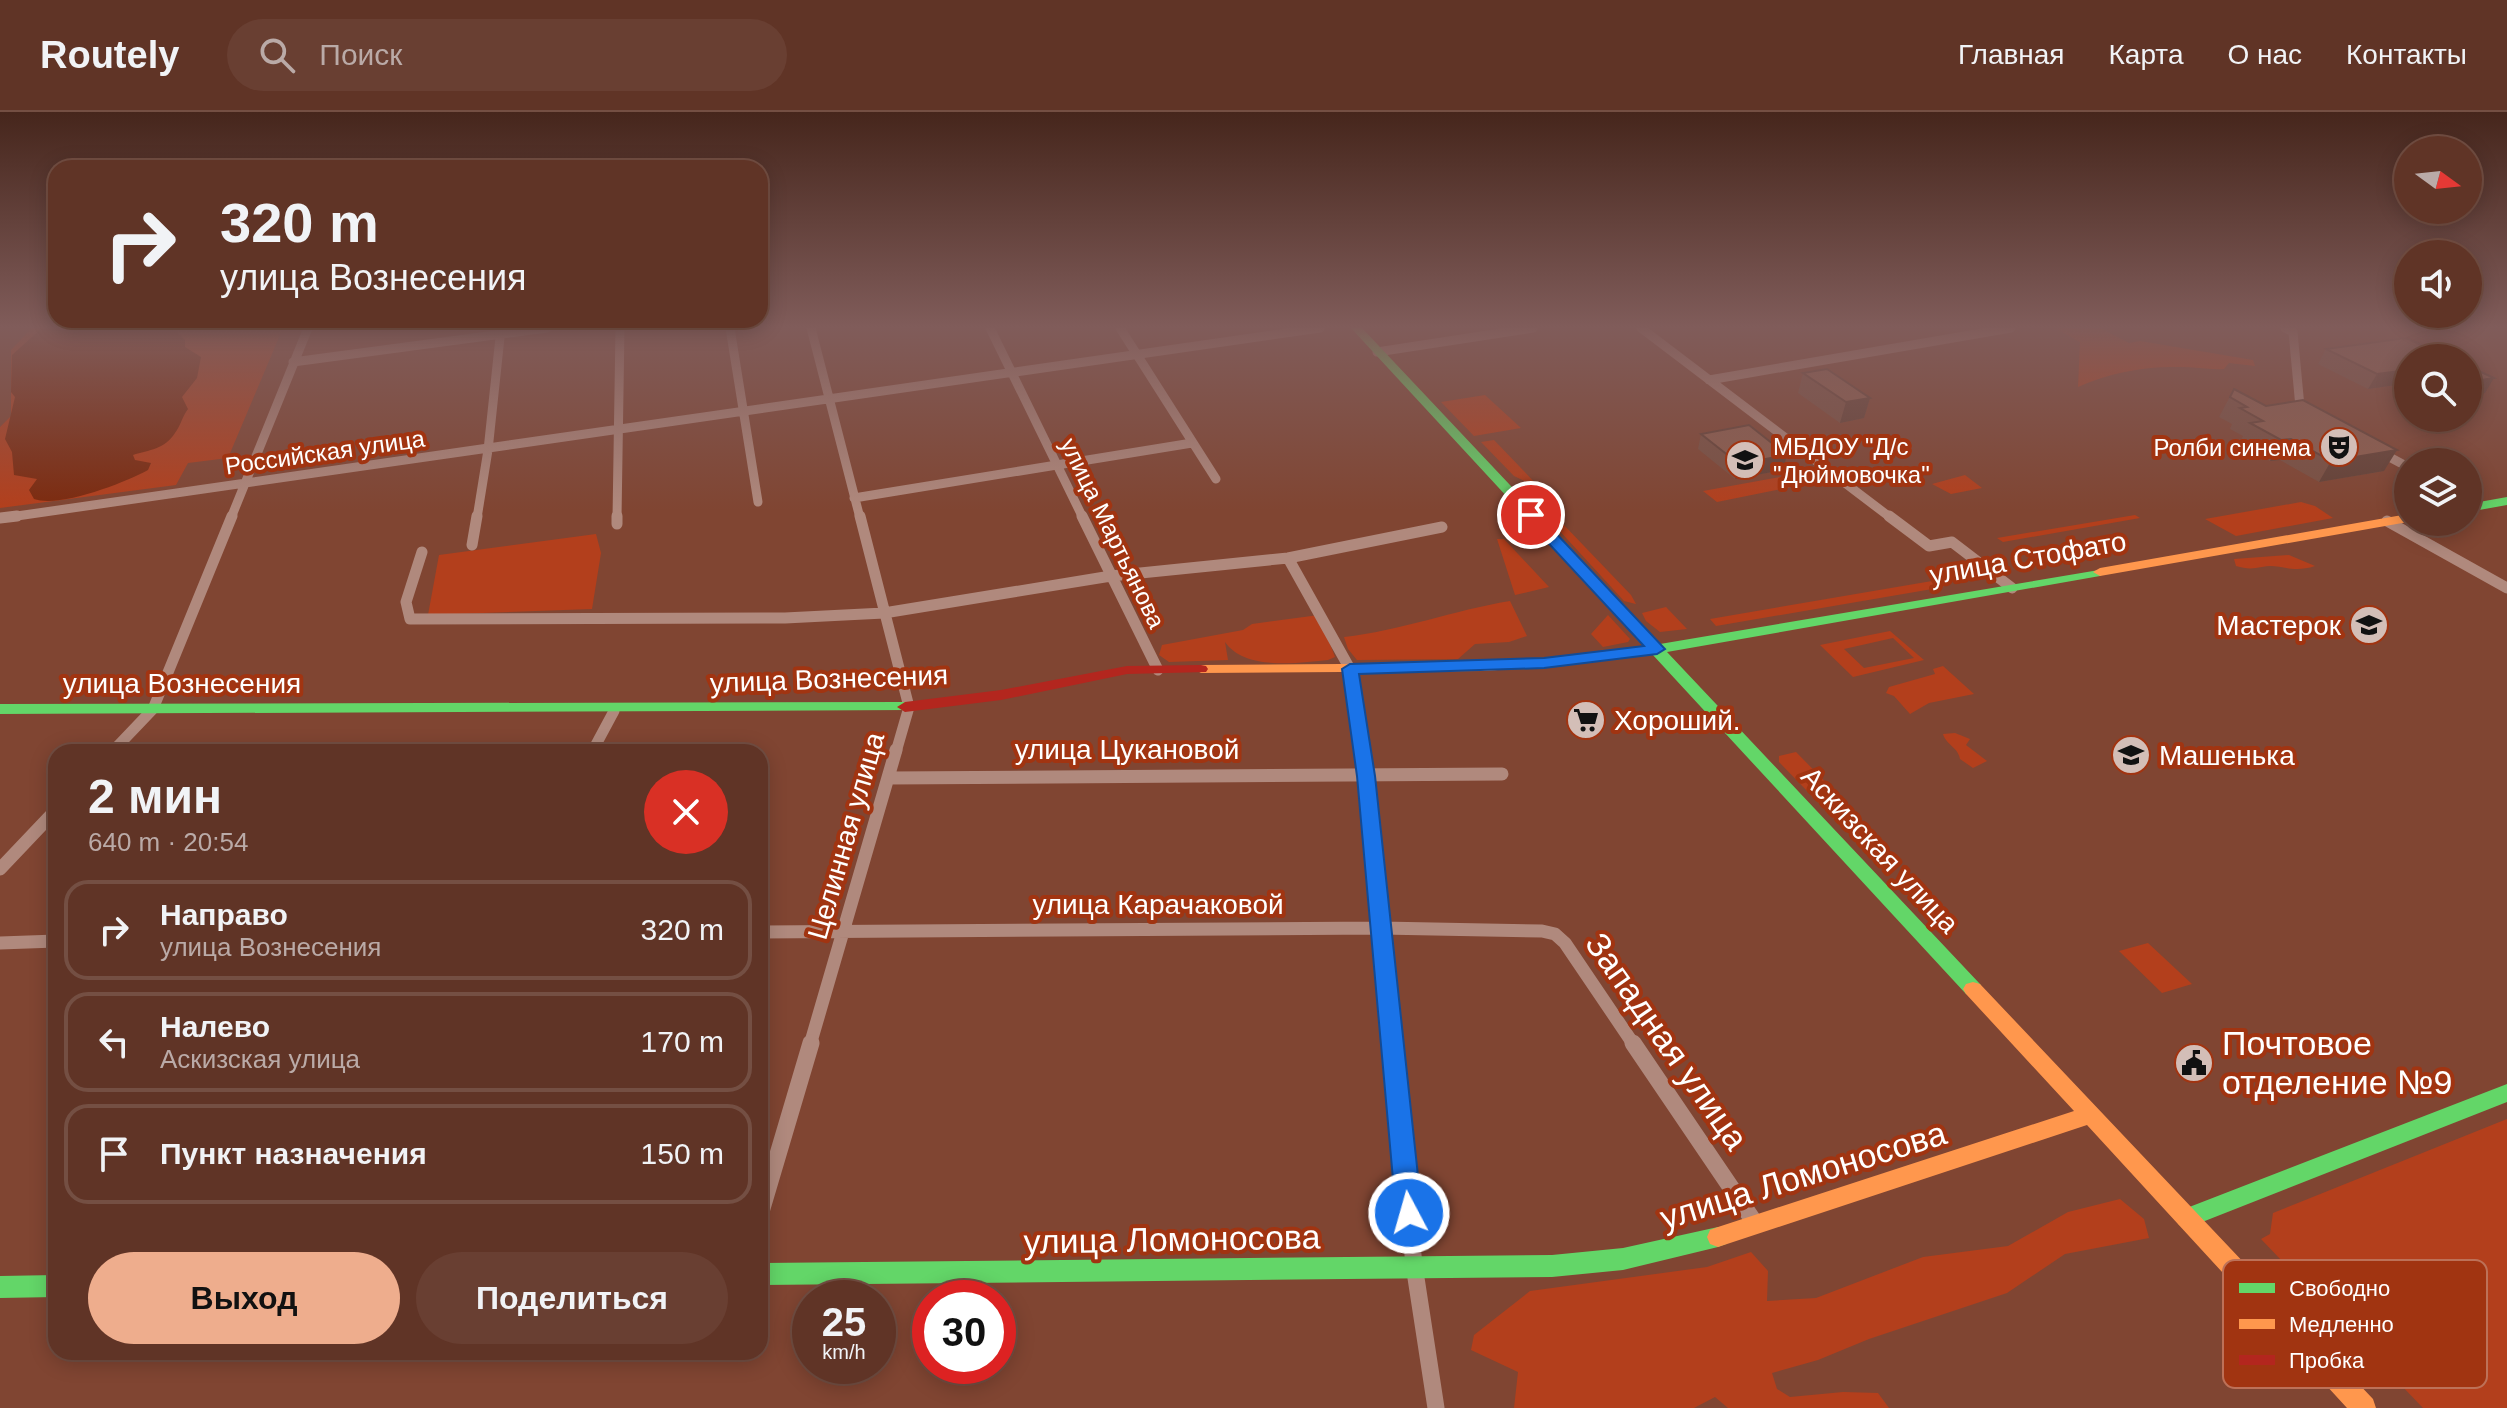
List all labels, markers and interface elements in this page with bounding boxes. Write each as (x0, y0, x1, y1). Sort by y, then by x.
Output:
search box (227, 19, 787, 91)
icon: search (255, 33, 299, 77)
text: Routely (40, 34, 179, 76)
text: Поиск (319, 38, 403, 71)
text: Главная (1958, 39, 2065, 70)
text: Карта (2109, 39, 2183, 70)
text: О нас (2227, 39, 2302, 70)
text: Контакты (2346, 39, 2467, 70)
north arrow (2394, 136, 2482, 224)
map controls (2394, 136, 2482, 536)
text: 320 m (220, 191, 379, 254)
icon: right (88, 192, 192, 296)
button: sound (2394, 240, 2482, 328)
text: улица Вознесения (220, 257, 527, 298)
button: search (2394, 344, 2482, 432)
street label: Российская улица (224, 425, 427, 479)
theatre icon: Ролби синема (2318, 426, 2360, 468)
place label: МБДОУ "Д/с "Дюймовочка" (1773, 433, 1930, 488)
street label: улица Мартьянова (1055, 434, 1171, 633)
place label: Ролби синема (2154, 434, 2312, 461)
school or university icon: МБДОУ "Д/с "Дюймовочка" (1724, 439, 1766, 481)
button: layers (2394, 448, 2482, 536)
pin (1497, 481, 1565, 549)
icon: arrive (1509, 493, 1553, 537)
street label: улица Стофато (1927, 525, 2129, 591)
school or university icon: Мастерок (2348, 604, 2390, 646)
place label: Мастерок (2216, 610, 2342, 641)
street label: улица Вознесения (709, 659, 949, 699)
street label: улица Вознесения (63, 668, 301, 699)
supermarket icon: Хороший. (1565, 699, 1607, 741)
place label: Хороший. (1614, 705, 1741, 736)
street label: Целинная улица (802, 729, 890, 943)
street label: улица Цукановой (1015, 734, 1239, 765)
school or university icon: Машенька (2110, 734, 2152, 776)
place label: Машенька (2159, 740, 2295, 771)
street label: Аскизская улица (1795, 761, 1965, 940)
text: 2 мин (88, 770, 222, 823)
button: close (644, 770, 728, 854)
text: 640 m · 20:54 (88, 827, 248, 857)
street label: улица Карачаковой (1032, 889, 1284, 920)
text: Направо (160, 898, 288, 931)
icon: right (92, 908, 136, 952)
text: 320 m (641, 913, 724, 946)
street label: Западная улица (1578, 925, 1756, 1157)
text: улица Вознесения (160, 932, 381, 962)
text: Налево (160, 1010, 270, 1043)
icon: left (92, 1020, 136, 1064)
place label: Почтовое отделение №9 (2222, 1024, 2452, 1101)
text: 170 m (641, 1025, 724, 1058)
public building icon: Почтовое отделение №9 (2173, 1042, 2215, 1084)
text: Аскизская улица (160, 1044, 360, 1074)
street label: улица Ломоносова (1655, 1113, 1951, 1237)
icon: arrive (92, 1132, 136, 1176)
text: Пункт назначения (160, 1137, 427, 1170)
text: 150 m (641, 1137, 724, 1170)
position arrow (1367, 1171, 1451, 1255)
street label: улица Ломоносова (1023, 1217, 1321, 1261)
button: Выход (88, 1252, 400, 1344)
button: Поделиться (416, 1252, 728, 1344)
legend (2223, 1260, 2487, 1388)
text: Свободно (2289, 1276, 2390, 1301)
speed limit sign: 30 (912, 1280, 1016, 1384)
text: 25 (822, 1300, 866, 1344)
text: Медленно (2289, 1312, 2394, 1337)
text: km/h (822, 1341, 866, 1363)
text: Пробка (2289, 1348, 2365, 1373)

